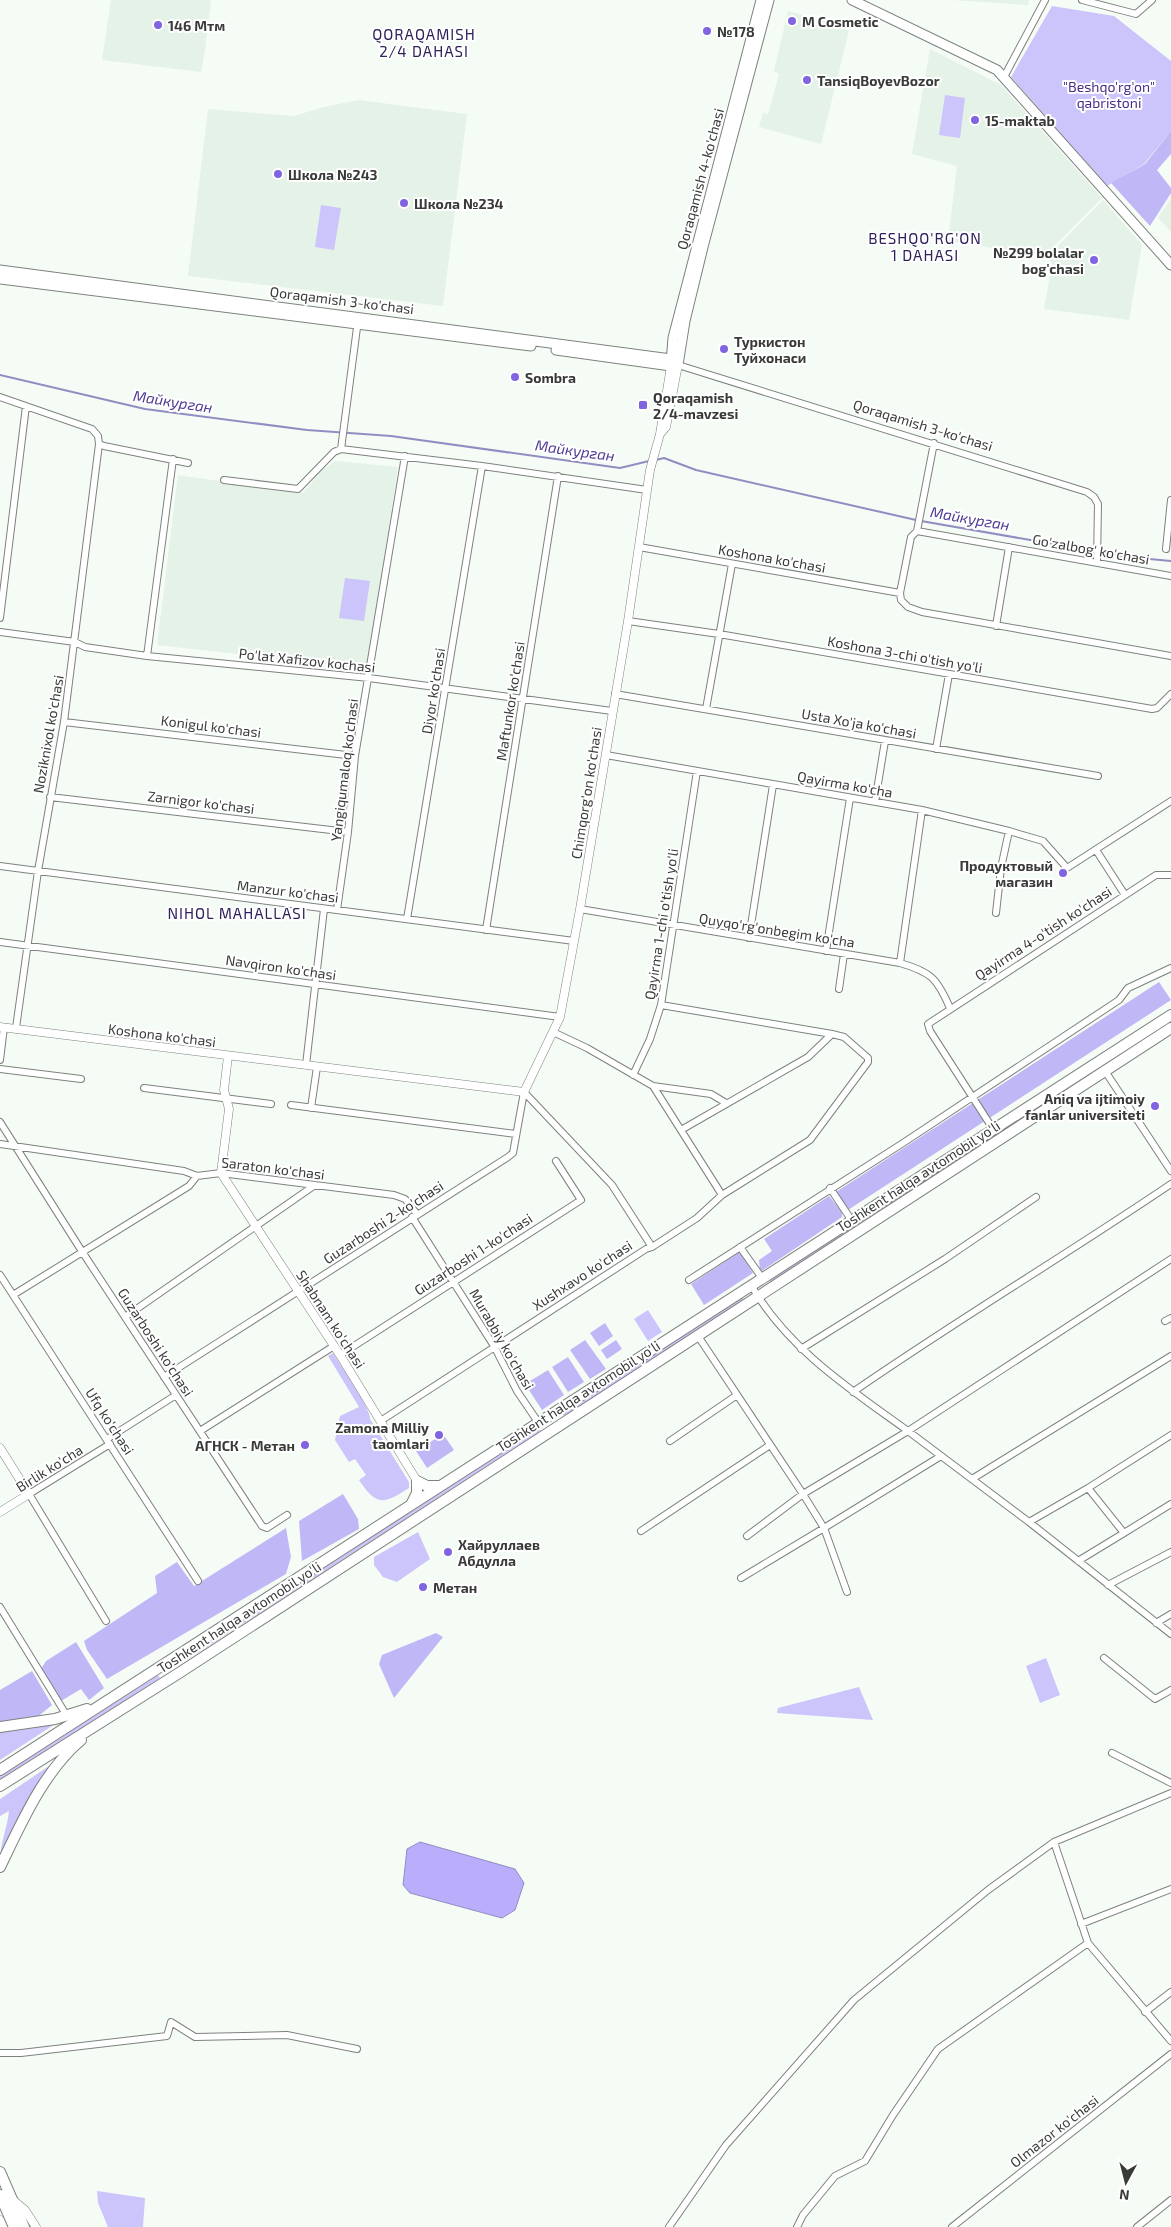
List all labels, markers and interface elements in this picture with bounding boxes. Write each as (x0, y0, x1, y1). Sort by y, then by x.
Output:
place label: M Cosmetic (802, 13, 879, 30)
marker: M Cosmetic (786, 15, 798, 27)
place label: 146 Мтм (168, 17, 225, 34)
marker: 146 Мтм (152, 19, 164, 31)
place label: №178 (717, 23, 755, 40)
district label: QORAQAMISH 2/4 DAHASI (372, 25, 476, 60)
marker: №178 (701, 25, 713, 37)
place label: TansiqBoyevBozor (817, 72, 940, 89)
marker: TansiqBoyevBozor (801, 74, 813, 86)
park label: "Beshqo'rg'on" qabristoni (1063, 78, 1155, 111)
street label: Qoraqamish 4-ko'chasi (673, 106, 727, 252)
place label: 15-maktab (985, 112, 1055, 129)
marker: 15-maktab (969, 114, 981, 126)
place label: Школа №243 (288, 166, 378, 183)
marker: Школа №243 (272, 168, 284, 180)
place label: Школа №234 (414, 195, 504, 212)
marker: Школа №234 (398, 197, 410, 209)
district label: BESHQO'RG'ON 1 DAHASI (868, 229, 982, 264)
place label: №299 bolalar bog'chasi (993, 244, 1084, 277)
marker: №299 bolalar bog'chasi (1088, 254, 1100, 266)
street label: Qoraqamish 3-ko'chasi (269, 283, 415, 317)
place label: Туркистон Туйхонаси (734, 333, 806, 366)
marker: Туркистон Туйхонаси (718, 343, 730, 355)
place label: Sombra (525, 369, 576, 386)
marker: Sombra (509, 371, 521, 383)
water label: Майкурган (132, 386, 214, 416)
place label: Qoraqamish 2/4-mavzesi (653, 389, 738, 422)
street label: Qoraqamish 3-ko'chasi (851, 396, 995, 454)
marker: Qoraqamish 2/4-mavzesi (637, 399, 649, 411)
water label: Майкурган (534, 436, 616, 464)
water label: Майкурган (929, 502, 1011, 534)
street label: Go'zalbog' ko'chasi (1031, 530, 1151, 568)
street label: Koshona ko'chasi (717, 540, 827, 576)
street label: Koshona 3-chi o'tish yo'li (826, 632, 984, 676)
street label: Maftunkor ko'chasi (492, 640, 528, 762)
street label: Po'lat Xafizov kochasi (238, 644, 376, 676)
street label: Diyor ko'chasi (418, 647, 448, 735)
street label: Noziknixol ko'chasi (29, 674, 67, 794)
street label: Yangiqumaloq ko'chasi (327, 698, 361, 842)
street label: Usta Xo'ja ko'chasi (800, 705, 918, 741)
street label: Konigul ko'chasi (160, 711, 262, 741)
street label: Chimqorg'on ko'chasi (567, 726, 605, 860)
street label: Qayirma ko'cha (796, 767, 894, 801)
street label: Zarnigor ko'chasi (147, 787, 255, 817)
street label: Qayirma 1-chi o'tish yo'li (641, 847, 681, 1001)
place label: Продуктовый магазин (959, 857, 1053, 890)
marker: Продуктовый магазин (1057, 867, 1069, 879)
street label: Manzur ko'chasi (236, 876, 340, 906)
street label: Qayirma 4-o'tish ko'chasi (971, 882, 1115, 984)
district label: NIHOL MAHALLASI (167, 904, 307, 922)
street label: Quyqo'rg'onbegim ko'cha (698, 909, 856, 951)
street label: Navqiron ko'chasi (225, 951, 337, 983)
street label: Koshona ko'chasi (107, 1020, 217, 1050)
place label: Aniq va ijtimoiy fanlar universiteti (1025, 1090, 1145, 1123)
marker: Aniq va ijtimoiy fanlar universiteti (1149, 1100, 1161, 1112)
street label: Toshkent halqa avtomobil yo'li (833, 1117, 1003, 1235)
street label: Saraton ko'chasi (220, 1153, 326, 1183)
street label: Guzarboshi 2-ko'chasi (320, 1177, 446, 1267)
street label: Guzarboshi 1-ko'chasi (411, 1209, 535, 1299)
street label: Xushxavo ko'chasi (529, 1236, 635, 1314)
street label: Shabnam ko'chasi (293, 1267, 369, 1371)
street label: Guzarboshi ko'chasi (115, 1285, 197, 1399)
street label: Murabbiy ko'chasi (466, 1285, 538, 1393)
street label: Toshkent halqa avtomobil yo'li (493, 1337, 663, 1455)
street label: Ufq ko'chasi (82, 1384, 138, 1458)
place label: Zamona Milliy taomlari (335, 1419, 429, 1452)
marker: Zamona Milliy taomlari (433, 1429, 445, 1441)
place label: АГНСК - Метан (195, 1437, 295, 1454)
marker: АГНСК - Метан (299, 1439, 311, 1451)
street label: Birlik ko'cha (12, 1441, 86, 1495)
place label: Хайруллаев Абдулла (458, 1536, 540, 1569)
marker: Хайруллаев Абдулла (442, 1546, 454, 1558)
street label: Toshkent halqa avtomobil yo'li (154, 1558, 324, 1676)
place label: Метан (433, 1579, 477, 1596)
marker: Метан (417, 1581, 429, 1593)
street label: Olmazor ko'chasi (1006, 2091, 1102, 2171)
north arrow (1101, 2157, 1151, 2207)
text: N (1118, 2186, 1130, 2204)

